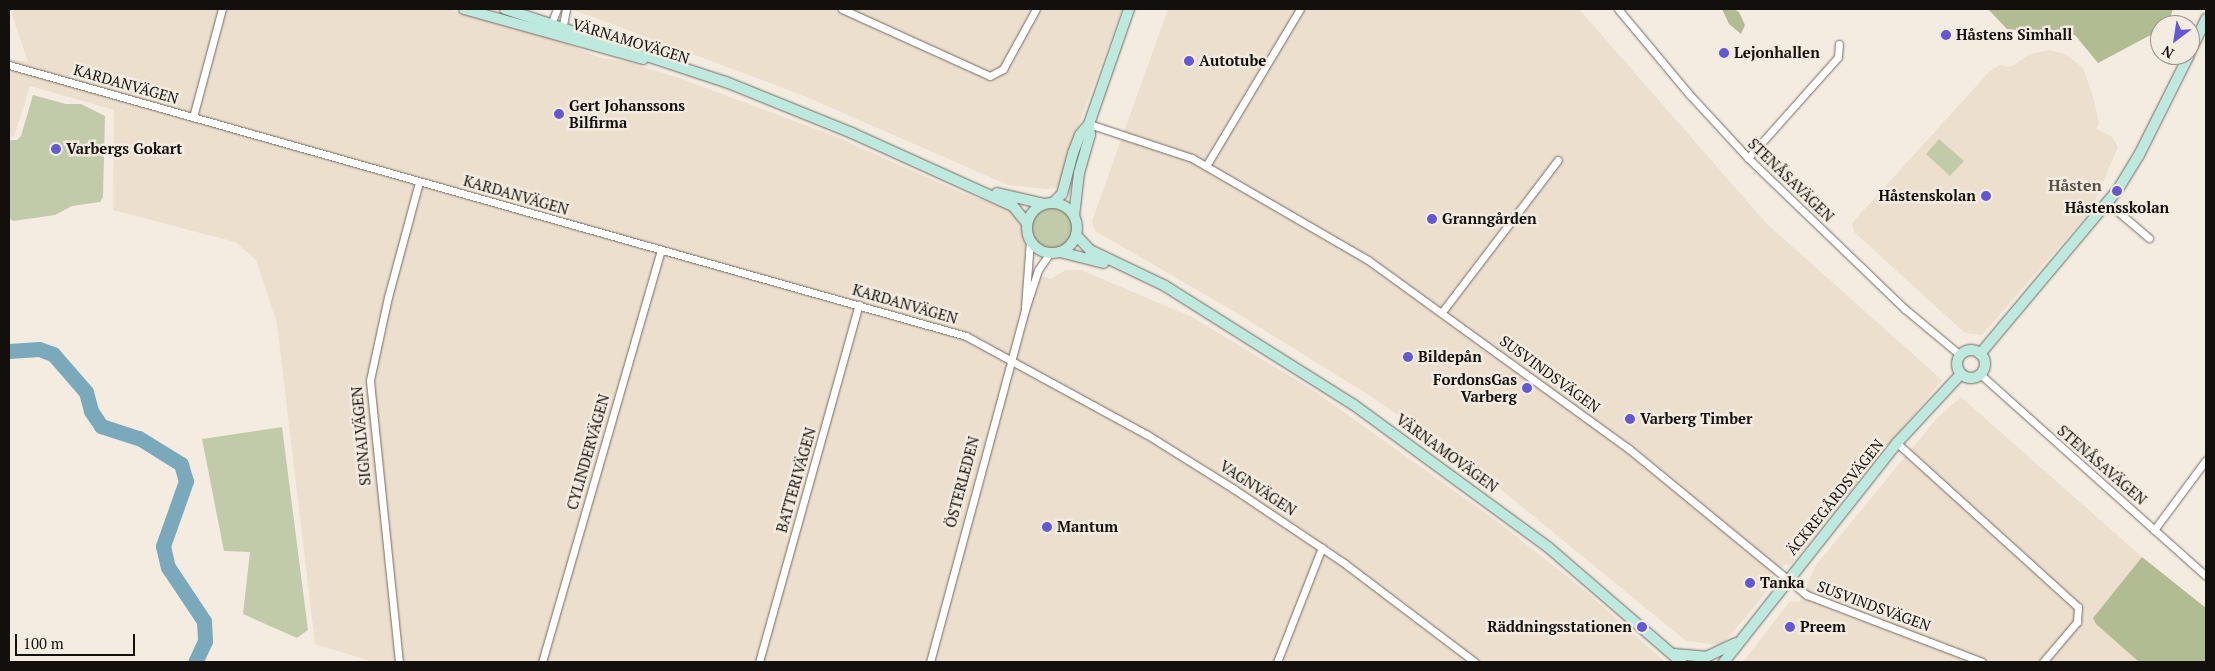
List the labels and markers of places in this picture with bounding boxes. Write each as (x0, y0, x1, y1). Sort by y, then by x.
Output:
place label: Håstens Simhall (1956, 26, 2072, 44)
marker: Håstens Simhall (1940, 29, 1952, 41)
place label: Lejonhallen (1734, 44, 1820, 62)
marker: Lejonhallen (1718, 47, 1730, 59)
place label: Autotube (1199, 52, 1266, 70)
marker: Autotube (1183, 55, 1195, 67)
place label: Gert Johanssons Bilfirma (569, 96, 685, 131)
marker: Gert Johanssons Bilfirma (553, 108, 565, 120)
place label: Varbergs Gokart (66, 140, 182, 158)
marker: Varbergs Gokart (50, 143, 62, 155)
marker: Håstensskolan (2111, 185, 2123, 197)
place label: Håstenskolan (1878, 187, 1976, 205)
marker: Håstenskolan (1980, 190, 1992, 202)
place label: Håstensskolan (2065, 199, 2169, 217)
place label: Granngården (1442, 210, 1537, 228)
marker: Granngården (1426, 213, 1438, 225)
place label: Bildepån (1418, 348, 1482, 366)
marker: Bildepån (1402, 351, 1414, 363)
place label: FordonsGas Varberg (1433, 370, 1517, 405)
marker: FordonsGas Varberg (1521, 382, 1533, 394)
place label: Varberg Timber (1640, 410, 1753, 428)
marker: Varberg Timber (1624, 413, 1636, 425)
place label: Mantum (1057, 518, 1118, 536)
marker: Mantum (1041, 521, 1053, 533)
place label: Tanka (1760, 574, 1805, 592)
marker: Tanka (1744, 577, 1756, 589)
place label: Räddningsstationen (1487, 618, 1632, 636)
place label: Preem (1800, 618, 1846, 636)
marker: Räddningsstationen (1636, 621, 1648, 633)
marker: Preem (1784, 621, 1796, 633)

